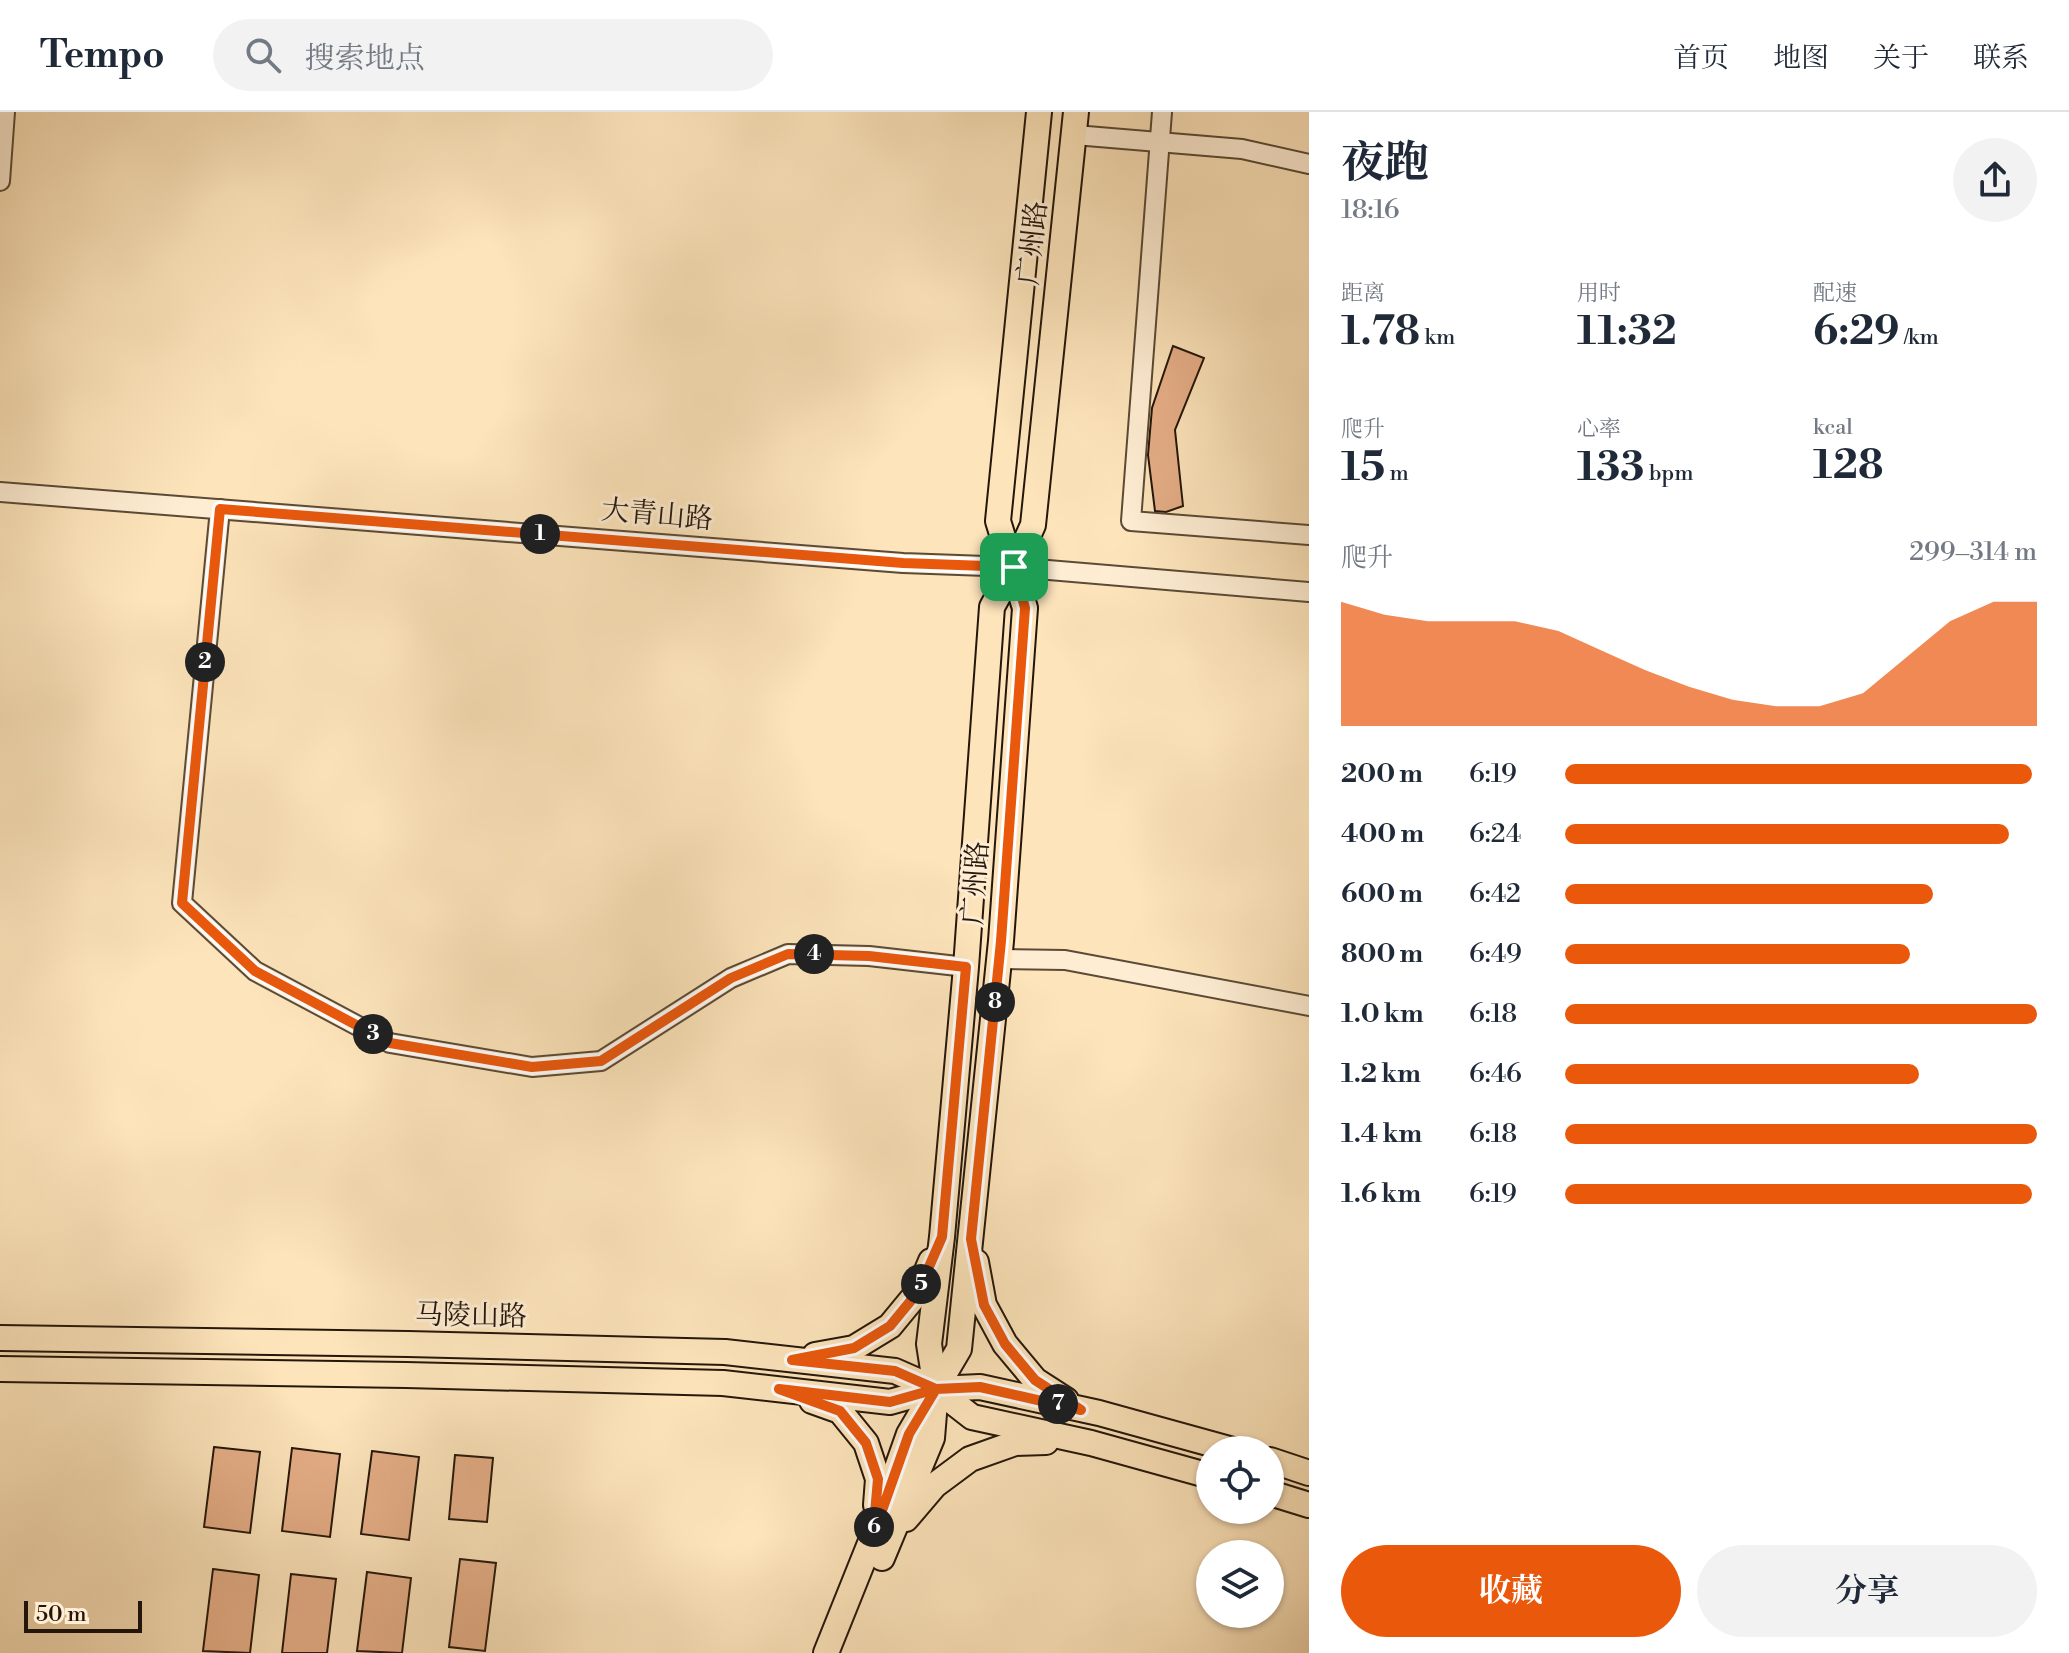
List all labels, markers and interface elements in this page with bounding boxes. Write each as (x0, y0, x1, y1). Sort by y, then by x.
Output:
search box (213, 19, 773, 91)
text: Tempo (40, 32, 165, 79)
icon: search (241, 33, 285, 77)
text: 搜索地点 (305, 40, 425, 78)
text: 首页 (1673, 41, 1729, 76)
text: 地图 (1773, 41, 1829, 76)
text: 关于 (1873, 41, 1929, 76)
text: 联系 (1973, 41, 2029, 76)
text: 夜跑 (1341, 136, 1429, 191)
button: share (1953, 138, 2037, 222)
text: 18:16 (1341, 194, 1400, 226)
street label: 广州路 (1011, 199, 1055, 287)
text: 距离 (1341, 280, 1385, 307)
text: 用时 (1577, 280, 1621, 307)
text: 配速 (1813, 280, 1857, 307)
text: 1.78 (1341, 307, 1420, 357)
text: 11:32 (1577, 307, 1677, 357)
text: 6:29 (1813, 307, 1899, 357)
text: km (1420, 324, 1455, 351)
text: /km (1899, 324, 1939, 351)
text: kcal (1813, 414, 1853, 441)
text: 爬升 (1341, 416, 1385, 443)
text: 心率 (1577, 416, 1621, 443)
text: 128 (1813, 441, 1883, 491)
text: 15 (1341, 443, 1385, 493)
text: 133 (1577, 443, 1644, 493)
text: m (1385, 460, 1409, 487)
text: bpm (1644, 460, 1693, 487)
street label: 大青山路 (600, 493, 714, 537)
pin: 1 (520, 514, 560, 554)
text: 1 (535, 520, 545, 547)
pin (980, 533, 1048, 601)
text: 299–314 m (1909, 536, 2037, 568)
text: 爬升 (1341, 542, 1393, 574)
icon: arrive (992, 545, 1036, 589)
pin: 2 (185, 642, 225, 682)
text: 2 (198, 648, 212, 675)
text: 200 m (1341, 758, 1423, 790)
text: 6:19 (1469, 758, 1517, 790)
text: 400 m (1341, 818, 1424, 850)
text: 6:24 (1469, 818, 1521, 850)
street label: 广州路 (956, 840, 996, 926)
text: 600 m (1341, 878, 1423, 910)
text: 6:42 (1469, 878, 1521, 910)
pin: 4 (794, 934, 834, 974)
text: 800 m (1341, 938, 1423, 970)
text: 6:49 (1469, 938, 1522, 970)
text: 4 (807, 940, 821, 967)
pin: 8 (975, 982, 1015, 1022)
text: 8 (988, 988, 1002, 1015)
text: 1.0 km (1341, 998, 1424, 1030)
text: 6:18 (1469, 998, 1517, 1030)
pin: 3 (353, 1014, 393, 1054)
text: 3 (366, 1020, 380, 1047)
text: 1.2 km (1341, 1058, 1421, 1090)
text: 6:46 (1469, 1058, 1522, 1090)
text: 1.4 km (1341, 1118, 1422, 1150)
text: 6:18 (1469, 1118, 1517, 1150)
text: 1.6 km (1341, 1178, 1421, 1210)
text: 6:19 (1469, 1178, 1517, 1210)
pin: 5 (901, 1264, 941, 1304)
text: 5 (914, 1270, 928, 1297)
street label: 马陵山路 (415, 1298, 527, 1334)
pin: 7 (1038, 1384, 1078, 1424)
text: 7 (1052, 1390, 1064, 1417)
map controls (1196, 1436, 1284, 1628)
button: locate (1196, 1436, 1284, 1524)
pin: 6 (854, 1507, 894, 1547)
text: 6 (867, 1513, 881, 1540)
button: layers (1196, 1540, 1284, 1628)
button: 收藏 (1341, 1545, 1681, 1637)
button: 分享 (1697, 1545, 2037, 1637)
scale bar (24, 1597, 142, 1633)
text: 50 m (36, 1601, 87, 1628)

